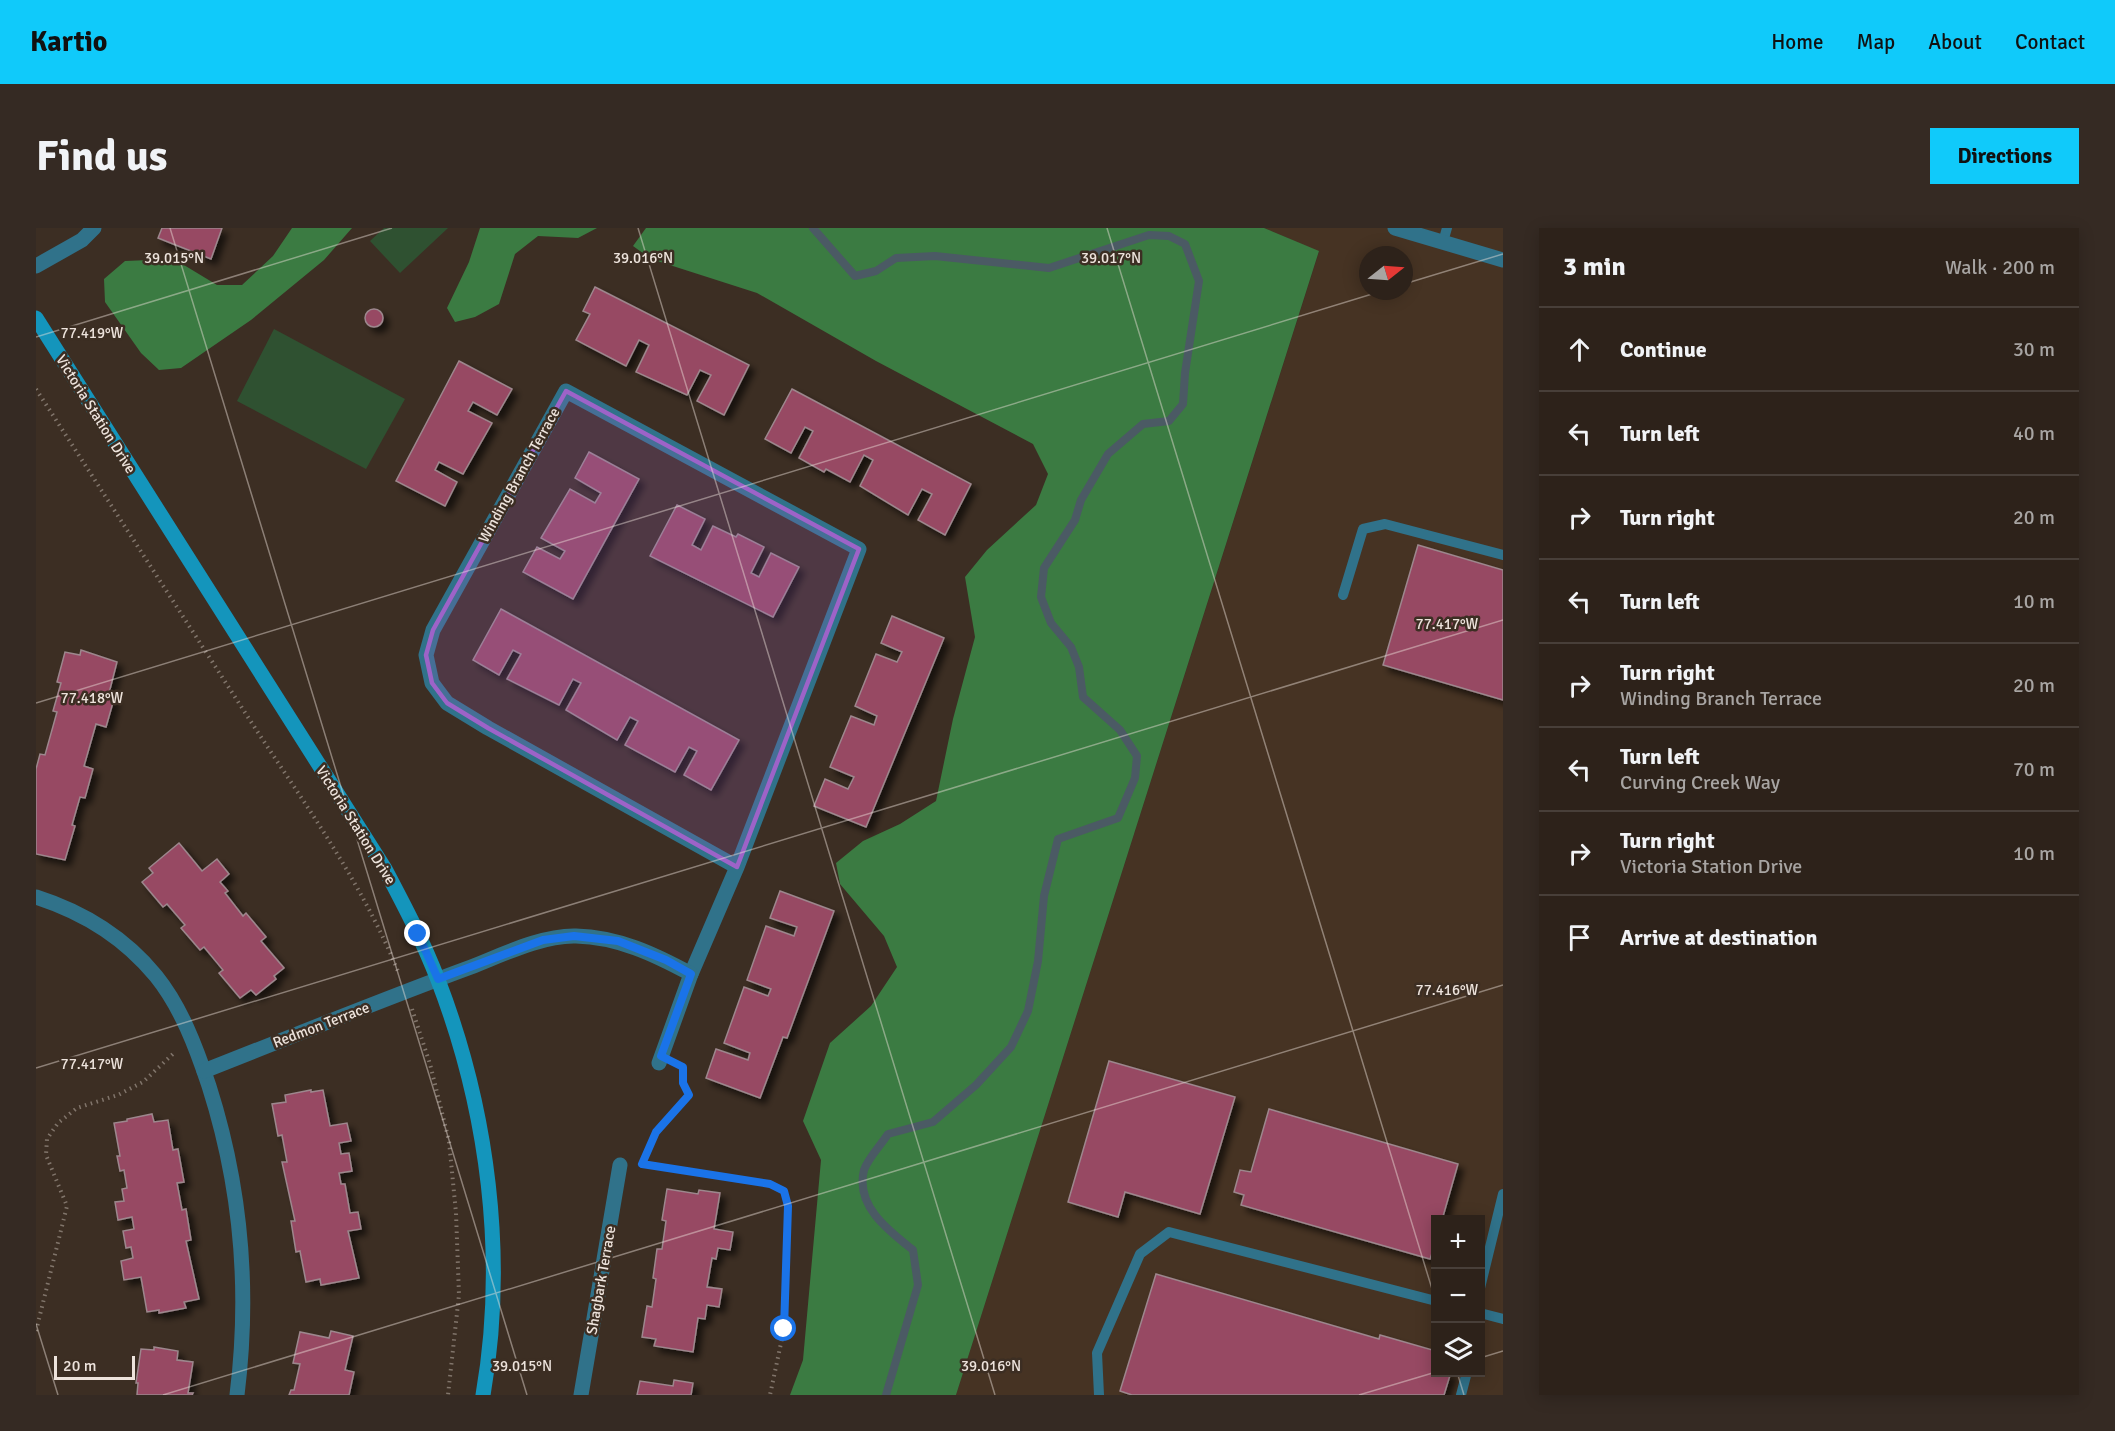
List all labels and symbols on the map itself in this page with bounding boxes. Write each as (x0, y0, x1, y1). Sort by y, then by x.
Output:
north arrow (1359, 246, 1413, 300)
text: 39.015°N (144, 249, 204, 267)
text: 39.016°N (613, 249, 673, 267)
text: 39.017°N (1081, 249, 1141, 267)
text: 77.419°W (61, 324, 124, 342)
street label: Victoria Station Drive (52, 351, 140, 477)
street label: Winding Branch Terrace (474, 404, 564, 546)
text: 77.417°W (1416, 615, 1479, 633)
text: 77.418°W (61, 689, 124, 707)
street label: Victoria Station Drive (312, 762, 400, 888)
route end (404, 920, 430, 946)
text: 77.416°W (1416, 981, 1479, 999)
street label: Redmon Terrace (270, 998, 372, 1052)
text: 77.417°W (61, 1055, 124, 1073)
street label: Shagbark Terrace (583, 1224, 619, 1336)
route start (770, 1315, 796, 1341)
scale bar (54, 1353, 135, 1380)
text: 39.015°N (492, 1357, 552, 1375)
text: 39.016°N (961, 1357, 1021, 1375)

